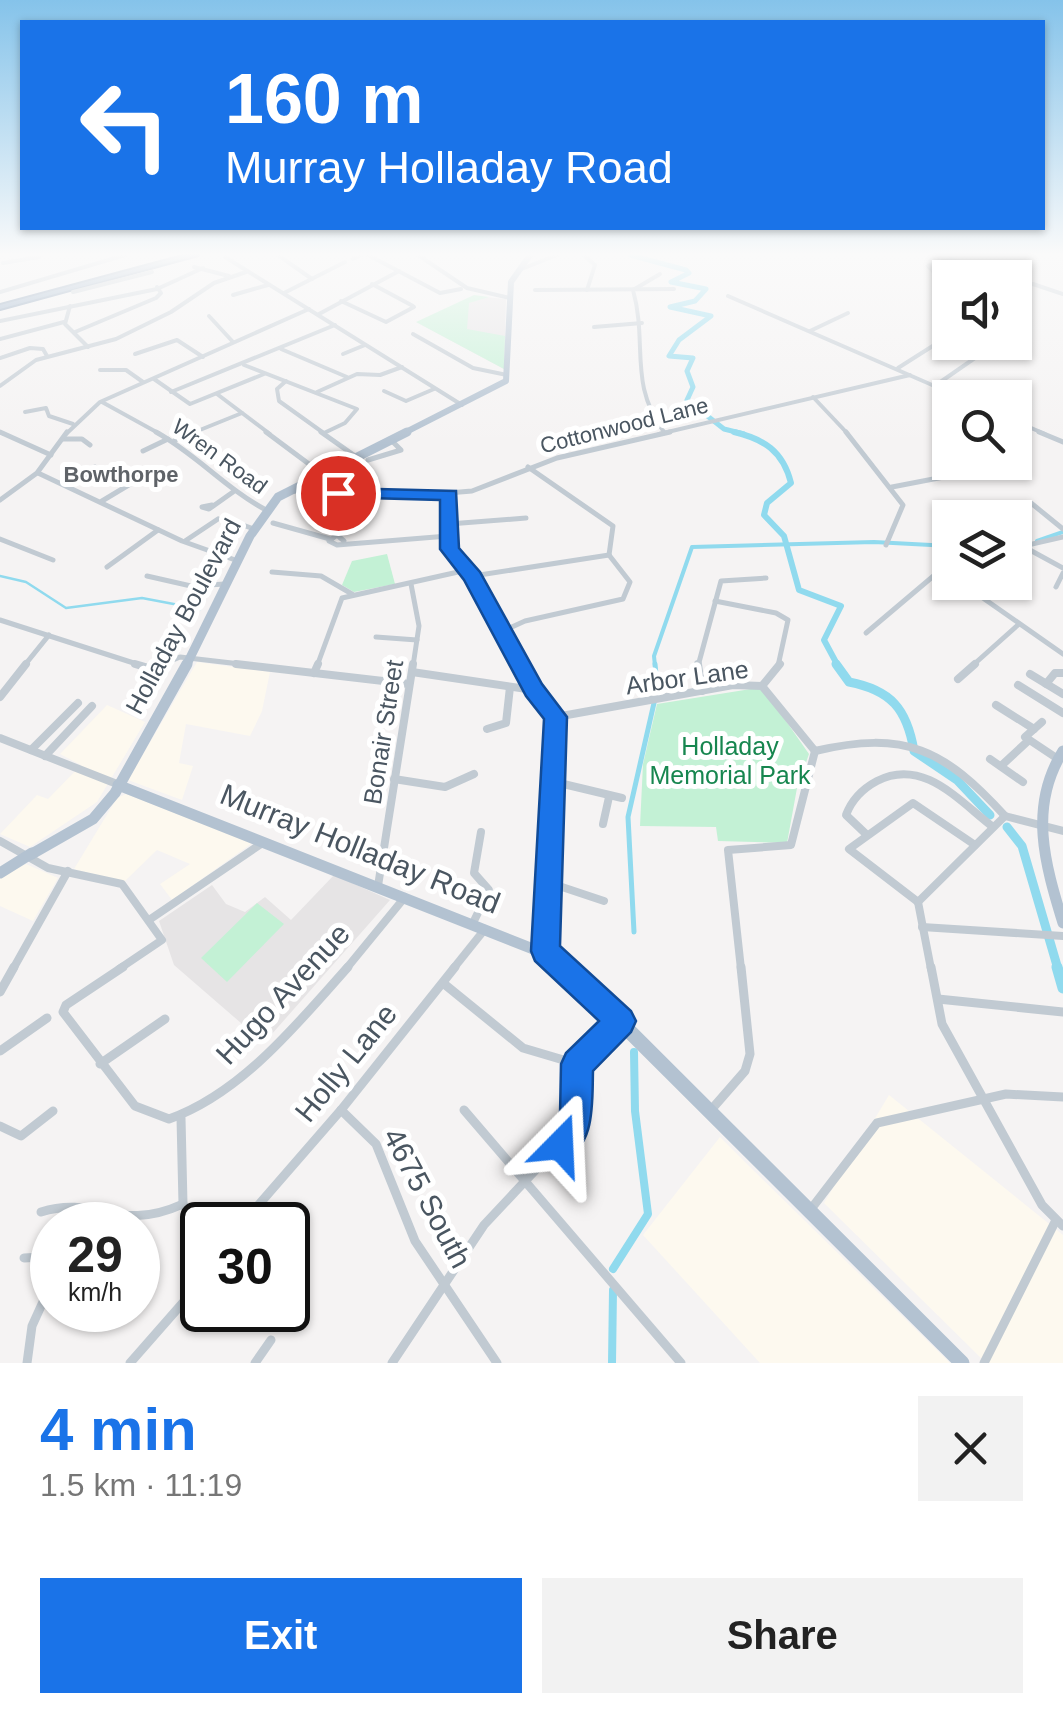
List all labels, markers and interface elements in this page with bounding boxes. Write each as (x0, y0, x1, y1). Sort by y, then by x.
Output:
icon: left (60, 60, 190, 190)
text: 160 m (225, 60, 423, 138)
text: Murray Holladay Road (225, 142, 673, 193)
map controls (932, 260, 1032, 600)
button: sound (932, 260, 1032, 360)
button: search (932, 380, 1032, 480)
street label: Cottonwood Lane (537, 392, 711, 458)
street label: Wren Road (168, 414, 272, 499)
pin (296, 451, 381, 536)
district label: Bowthorpe (64, 462, 178, 487)
icon: arrive (311, 466, 366, 521)
button: layers (932, 500, 1032, 600)
street label: Holladay Boulevard (120, 514, 246, 718)
street label: Arbor Lane (624, 655, 750, 699)
street label: Bonair Street (358, 658, 408, 806)
park label: Holladay Memorial Park (649, 732, 811, 789)
street label: Murray Holladay Road (216, 777, 505, 920)
street label: Hugo Avenue (209, 917, 356, 1071)
street label: Holly Lane (288, 997, 403, 1128)
position arrow (508, 1093, 612, 1197)
street label: 4675 South (377, 1122, 478, 1273)
speed limit sign: 30 (180, 1202, 310, 1332)
text: 29 (67, 1227, 123, 1283)
text: km/h (68, 1278, 122, 1306)
text: 4 min (40, 1396, 197, 1463)
button: close (918, 1396, 1023, 1501)
text: 1.5 km · 11:19 (40, 1467, 242, 1503)
button: Exit (40, 1578, 522, 1693)
button: Share (542, 1578, 1023, 1693)

